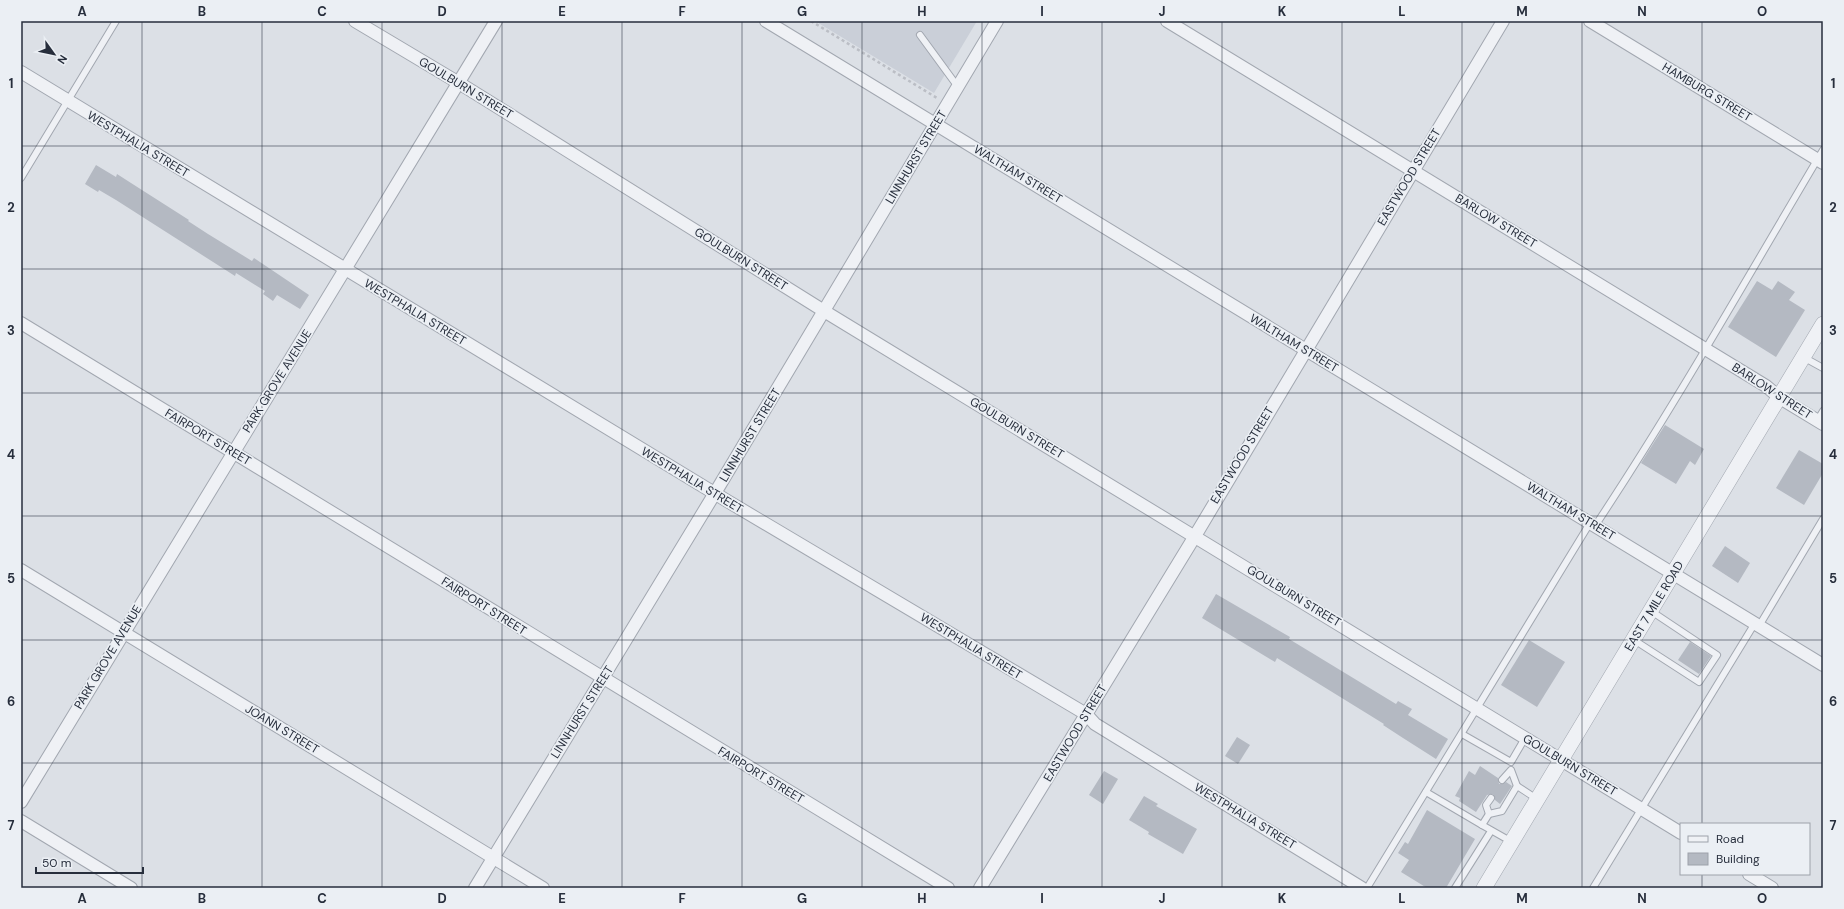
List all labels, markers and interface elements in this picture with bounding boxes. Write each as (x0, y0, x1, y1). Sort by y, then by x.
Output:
text: A (77, 3, 87, 20)
text: B (198, 3, 206, 20)
text: C (317, 3, 327, 20)
text: D (437, 3, 447, 20)
text: E (558, 3, 566, 20)
text: F (678, 3, 686, 20)
text: G (797, 3, 807, 20)
text: H (917, 3, 927, 20)
text: I (1040, 3, 1044, 20)
text: J (1158, 3, 1166, 20)
text: K (1278, 3, 1287, 20)
text: L (1398, 3, 1406, 20)
text: M (1516, 3, 1528, 20)
text: N (1637, 3, 1647, 20)
text: O (1757, 3, 1767, 20)
north arrow (34, 34, 74, 74)
text: N (54, 52, 70, 67)
street label: GOULBURN STREET (416, 54, 516, 123)
street label: HAMBURG STREET (1659, 59, 1755, 125)
text: 1 (9, 75, 13, 92)
text: 1 (1831, 75, 1835, 92)
street label: WESTPHALIA STREET (84, 107, 192, 181)
street label: LINNHURST STREET (882, 107, 950, 207)
street label: EASTWOOD STREET (1374, 125, 1444, 228)
street label: WALTHAM STREET (971, 141, 1066, 207)
street label: BARLOW STREET (1452, 190, 1540, 252)
text: 2 (7, 199, 15, 216)
text: 2 (1829, 199, 1837, 216)
street label: GOULBURN STREET (691, 224, 791, 294)
street label: WESTPHALIA STREET (361, 275, 469, 349)
street label: WALTHAM STREET (1247, 310, 1342, 376)
text: 3 (7, 322, 15, 339)
text: 3 (1829, 322, 1837, 339)
street label: PARK GROVE AVENUE (239, 326, 315, 436)
street label: BARLOW STREET (1729, 359, 1815, 423)
street label: LINNHURST STREET (716, 385, 784, 485)
street label: GOULBURN STREET (967, 394, 1067, 463)
street label: EASTWOOD STREET (1207, 403, 1277, 506)
street label: FAIRPORT STREET (162, 405, 254, 469)
street label: WESTPHALIA STREET (638, 443, 746, 517)
text: 4 (7, 446, 15, 463)
text: 4 (1829, 446, 1837, 463)
street label: WALTHAM STREET (1524, 478, 1619, 544)
street label: EAST 7 MILE ROAD (1621, 558, 1687, 654)
street label: GOULBURN STREET (1244, 562, 1344, 631)
text: 5 (7, 570, 15, 587)
text: 5 (1829, 570, 1837, 587)
street label: FAIRPORT STREET (438, 573, 530, 639)
street label: PARK GROVE AVENUE (71, 602, 146, 712)
street label: WESTPHALIA STREET (917, 609, 1025, 683)
street label: LINNHURST STREET (547, 662, 617, 761)
street label: EASTWOOD STREET (1040, 681, 1110, 784)
text: 6 (7, 693, 15, 710)
text: 6 (1829, 693, 1837, 710)
street label: JOANN STREET (242, 701, 322, 757)
street label: GOULBURN STREET (1520, 731, 1620, 800)
street label: FAIRPORT STREET (715, 743, 807, 807)
street label: WESTPHALIA STREET (1191, 779, 1299, 853)
text: 7 (8, 817, 15, 834)
text: 7 (1830, 817, 1837, 834)
legend (1680, 823, 1810, 875)
text: Road (1716, 831, 1744, 847)
scale bar (36, 849, 143, 875)
text: Building (1716, 851, 1760, 867)
text: 50 m (42, 855, 71, 871)
text: A (77, 890, 87, 907)
text: B (198, 890, 206, 907)
text: C (317, 890, 327, 907)
text: D (437, 890, 447, 907)
text: E (558, 890, 566, 907)
text: F (678, 890, 686, 907)
text: G (797, 890, 807, 907)
text: H (917, 890, 927, 907)
text: I (1040, 890, 1044, 907)
text: J (1158, 890, 1166, 907)
text: K (1278, 890, 1287, 907)
text: L (1398, 890, 1406, 907)
text: M (1516, 890, 1528, 907)
text: N (1637, 890, 1647, 907)
text: O (1757, 890, 1767, 907)

